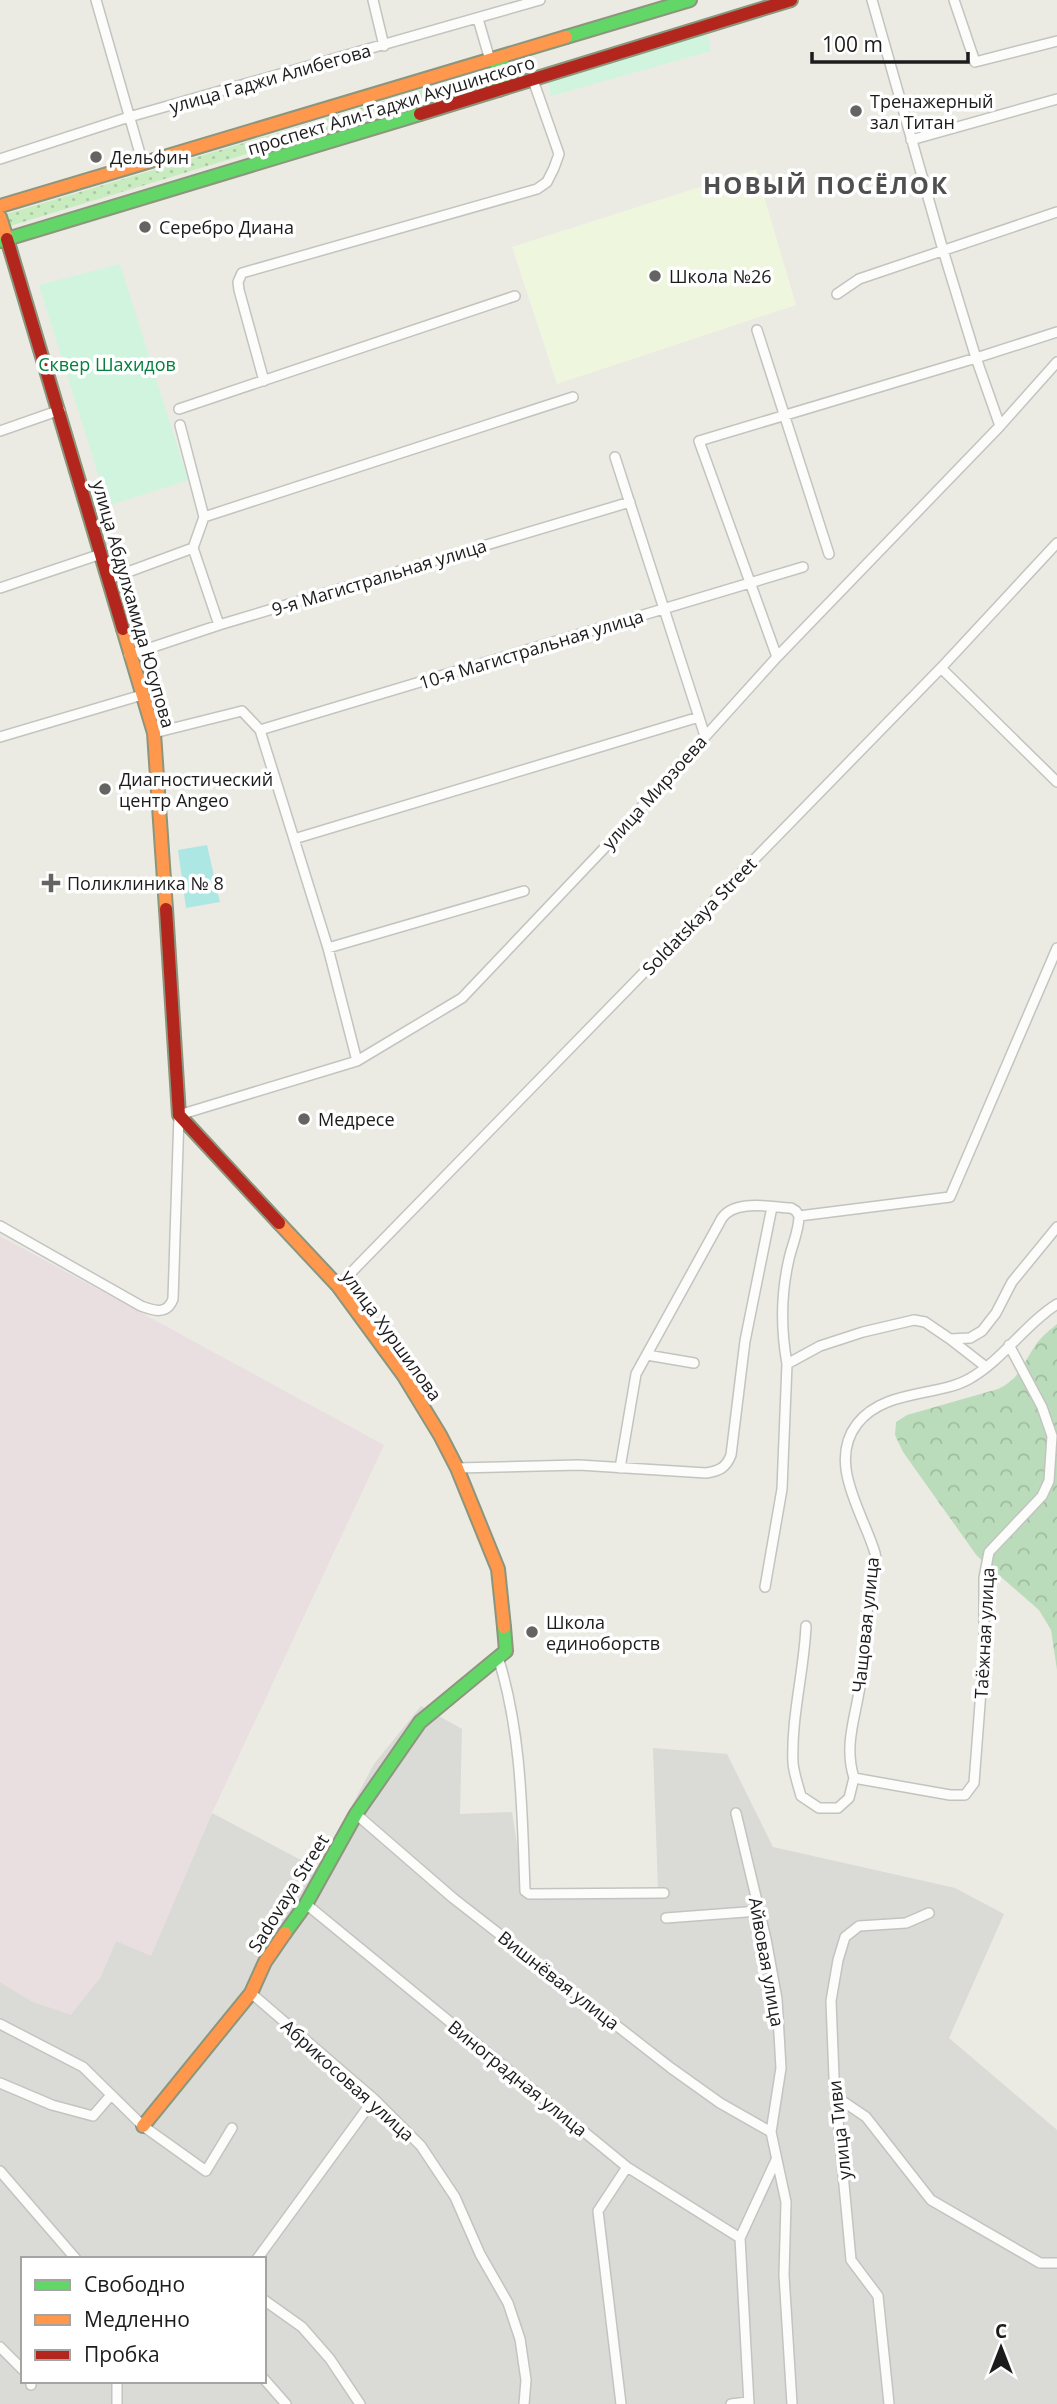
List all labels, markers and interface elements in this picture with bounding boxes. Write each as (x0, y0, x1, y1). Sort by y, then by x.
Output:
scale bar (812, 21, 968, 65)
text: 100 m (822, 30, 883, 58)
street label: улица Гаджи Алибегова (166, 38, 374, 118)
street label: проспект Али-Гаджи Акушинского (244, 50, 538, 160)
place label: Тренажерный зал Титан (870, 89, 993, 134)
marker: Тренажерный зал Титан (848, 103, 864, 119)
place label: Дельфин (110, 145, 189, 169)
marker: Дельфин (88, 149, 104, 165)
district label: НОВЫЙ ПОСЁЛОК (703, 168, 949, 201)
place label: Серебро Диана (159, 215, 294, 239)
marker: Серебро Диана (137, 219, 153, 235)
place label: Школа №26 (669, 264, 772, 288)
marker: Школа №26 (647, 268, 663, 284)
park label: Сквер Шахидов (38, 352, 176, 376)
street label: улица Абдулхамида Юсупова (87, 477, 181, 731)
street label: 9-я Магистральная улица (269, 533, 489, 621)
street label: 10-я Магистральная улица (416, 603, 646, 695)
street label: улица Мирзоева (596, 730, 712, 854)
place label: Диагностический центр Angeo (119, 767, 273, 812)
marker: Диагностический центр Angeo (97, 781, 113, 797)
street label: Soldatskaya Street (637, 852, 761, 980)
place label: Поликлиника № 8 (67, 871, 224, 895)
marker: Поликлиника № 8 (41, 873, 61, 893)
place label: Медресе (318, 1107, 395, 1131)
marker: Медресе (296, 1111, 312, 1127)
street label: улица Хуршилова (336, 1265, 448, 1405)
street label: Чащовая улица (846, 1556, 884, 1694)
street label: Таёжная улица (969, 1567, 999, 1699)
place label: Школа единоборств (546, 1610, 660, 1655)
marker: Школа единоборств (524, 1624, 540, 1640)
street label: Sadovaya Street (242, 1830, 334, 1956)
street label: Айвовая улица (744, 1895, 790, 2029)
street label: Вишнёвая улица (493, 1925, 625, 2035)
street label: Абрикосовая улица (276, 2014, 420, 2146)
street label: Виноградная улица (443, 2014, 593, 2142)
street label: улица Тиви (822, 2079, 856, 2181)
legend (21, 2257, 266, 2383)
text: Свободно (84, 2270, 185, 2298)
text: Медленно (84, 2305, 190, 2333)
north arrow (966, 2313, 1036, 2383)
text: С (995, 2318, 1007, 2344)
text: Пробка (84, 2340, 160, 2368)

